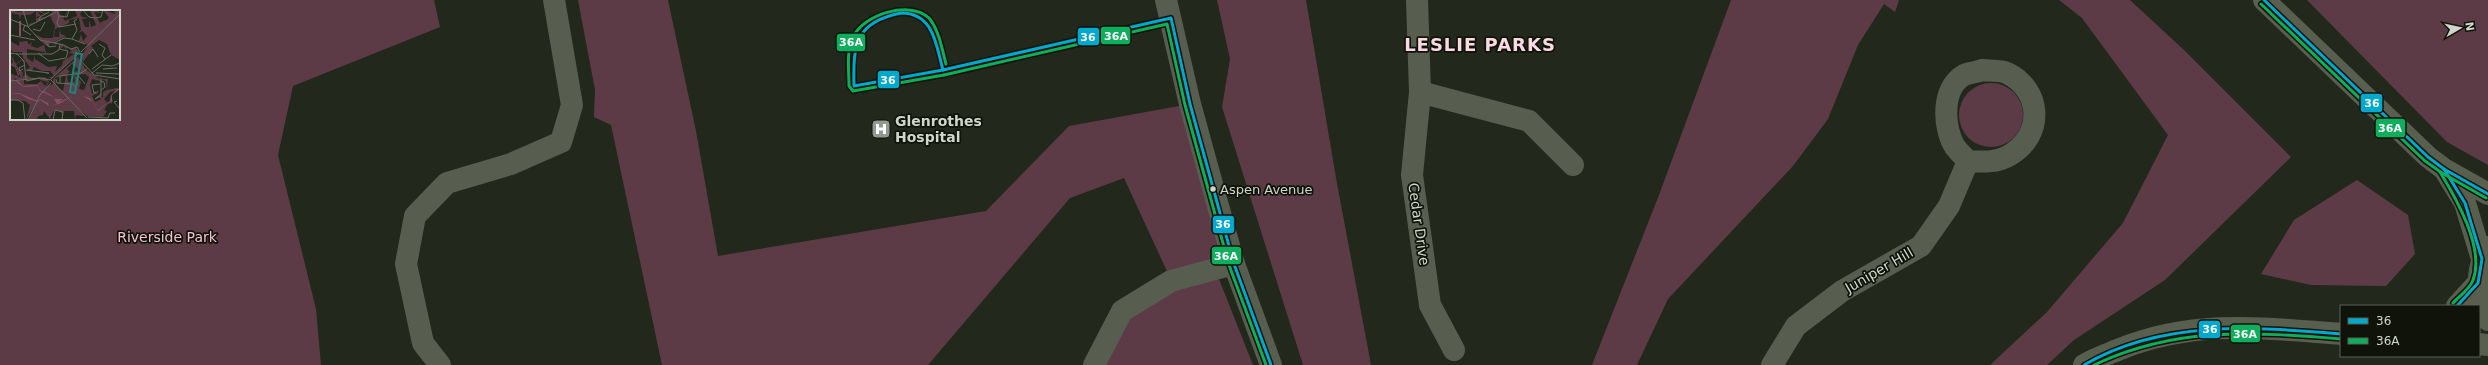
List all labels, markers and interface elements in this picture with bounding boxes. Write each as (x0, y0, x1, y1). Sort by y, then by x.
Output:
north arrow (2440, 8, 2480, 48)
inset map (10, 10, 120, 120)
text: N (2462, 21, 2477, 32)
line badge: 36A (1100, 26, 1131, 45)
line badge: 36 (1077, 27, 1100, 46)
text: 36A (1104, 30, 1128, 43)
text: 36 (1080, 31, 1096, 44)
line badge: 36A (836, 33, 866, 52)
district label: LESLIE PARKS (1404, 34, 1556, 55)
text: 36A (839, 36, 863, 49)
line badge: 36 (877, 70, 900, 89)
text: 36 (880, 74, 896, 87)
line badge: 36 (2360, 93, 2383, 113)
text: 36 (2364, 97, 2380, 110)
place label: Glenrothes Hospital (895, 113, 982, 145)
hospital icon: Glenrothes Hospital (870, 118, 892, 140)
line badge: 36A (2375, 118, 2406, 138)
text: 36A (2378, 122, 2402, 135)
place label: Aspen Avenue (1220, 182, 1313, 197)
street label: Cedar Drive (1405, 182, 1433, 266)
marker: Aspen Avenue (1208, 184, 1218, 194)
line badge: 36 (1212, 215, 1235, 234)
text: 36 (1215, 218, 1231, 231)
park label: Riverside Park (117, 229, 218, 245)
street label: Juniper Hill (1841, 244, 1916, 296)
line badge: 36A (1211, 246, 1242, 265)
text: 36A (1214, 250, 1238, 263)
legend (2340, 305, 2480, 357)
text: 36 (2376, 314, 2391, 328)
line badge: 36 (2198, 320, 2221, 339)
text: 36 (2202, 323, 2218, 336)
line badge: 36A (2230, 324, 2261, 343)
text: 36A (2233, 328, 2257, 341)
text: 36A (2376, 334, 2400, 348)

